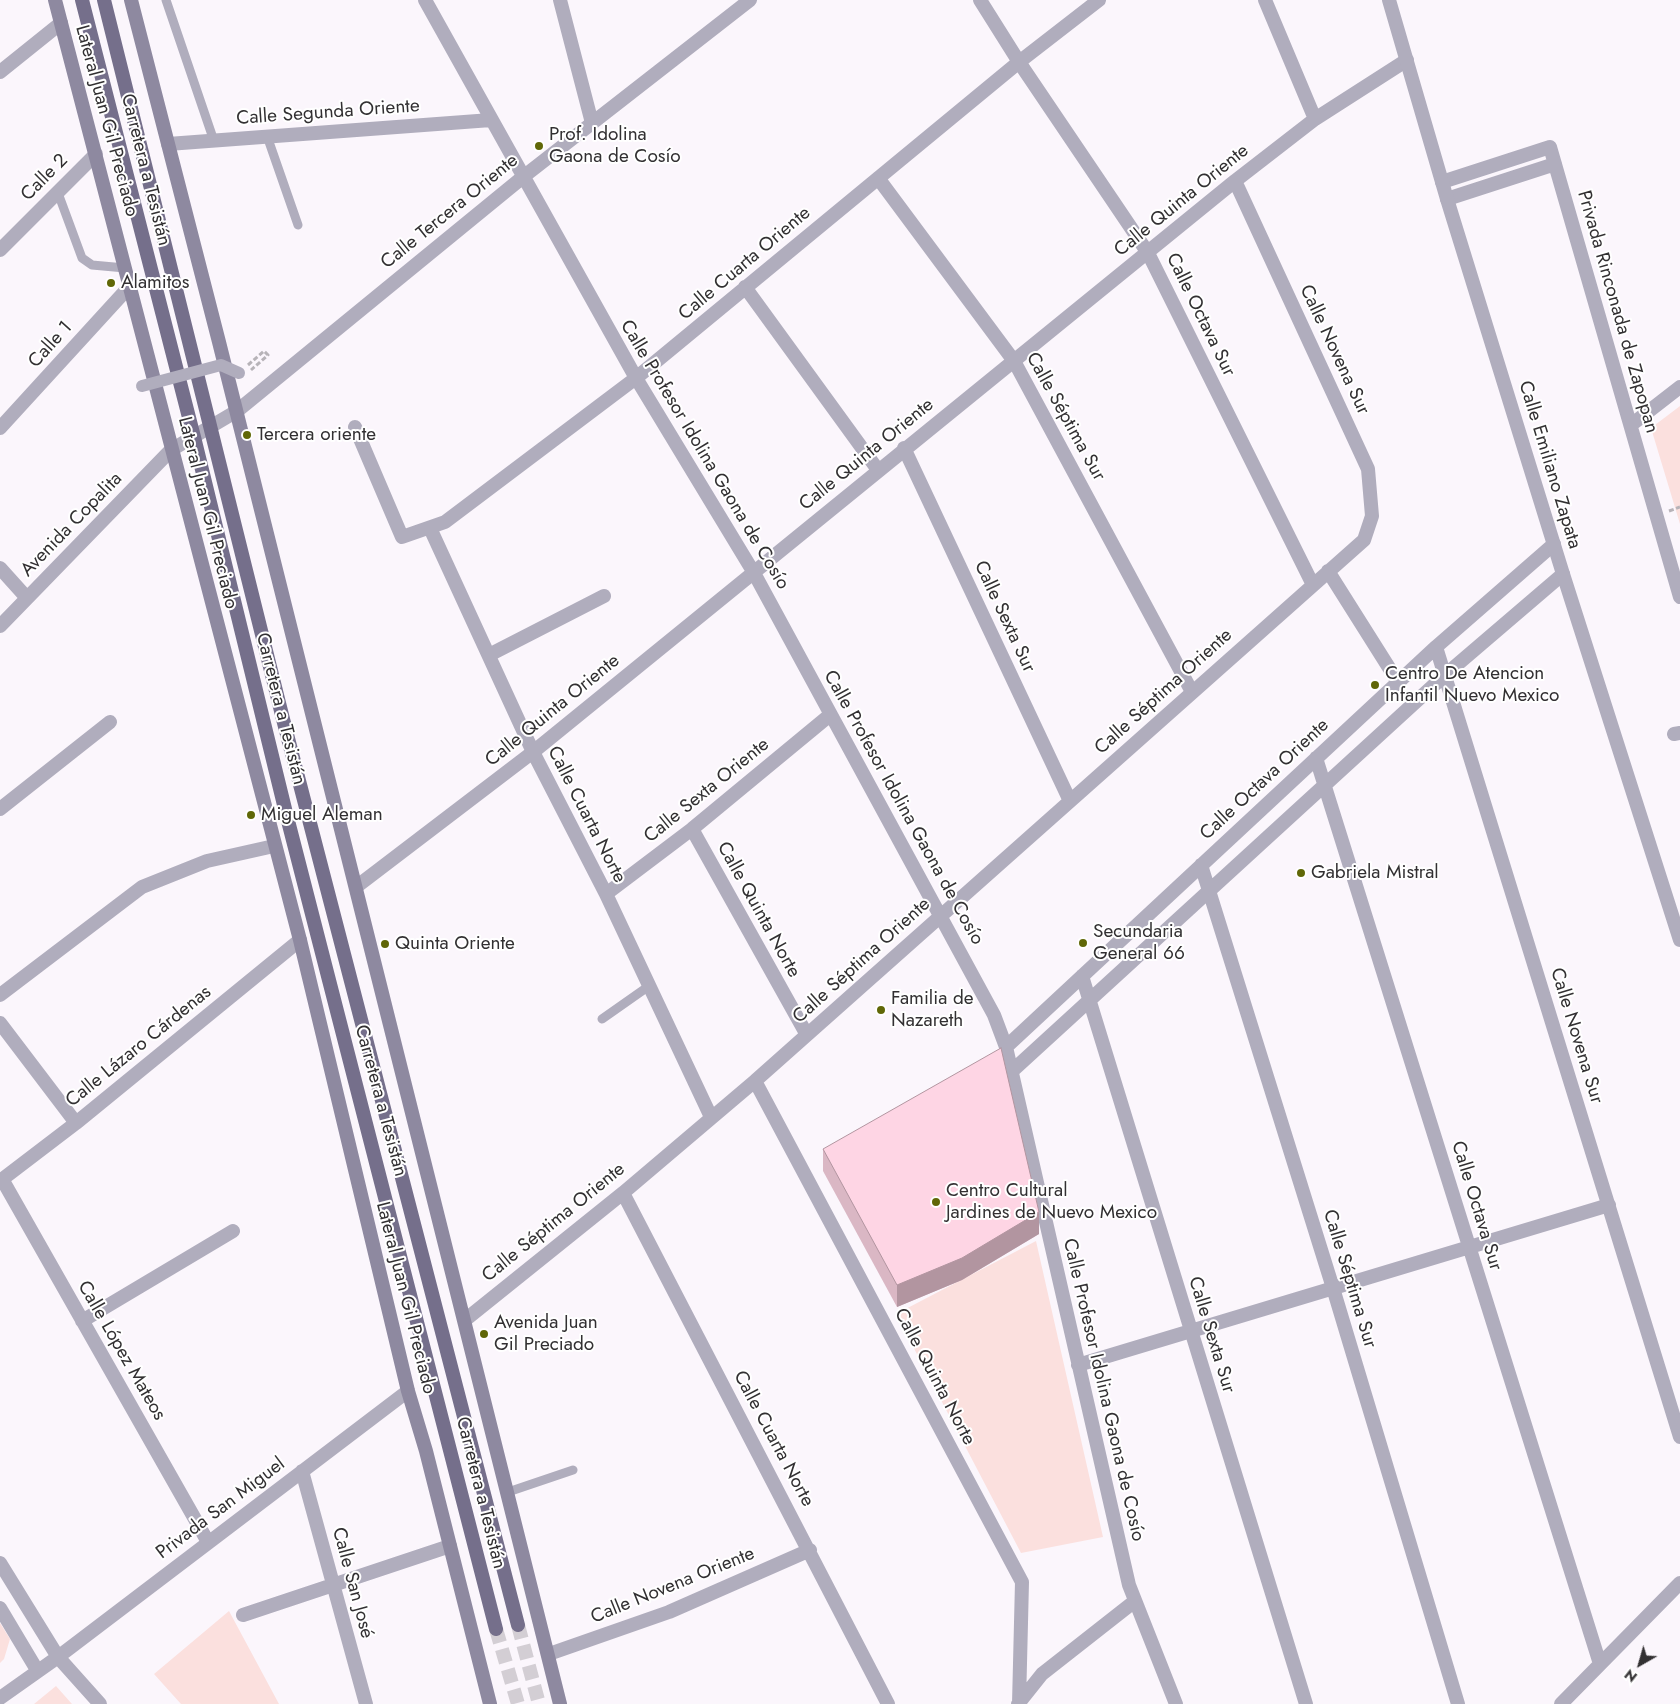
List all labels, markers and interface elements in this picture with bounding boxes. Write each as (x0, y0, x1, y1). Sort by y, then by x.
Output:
street label: Lateral Juan Gil Preciado (69, 23, 143, 219)
street label: Carretera a Tesistán (115, 92, 175, 248)
street label: Calle Segunda Oriente (236, 95, 420, 131)
place label: Prof. Idolina Gaona de Cosío (549, 124, 681, 168)
marker: Prof. Idolina Gaona de Cosío (533, 140, 545, 152)
street label: Calle Quinta Oriente (1110, 140, 1254, 262)
street label: Calle 2 (17, 150, 73, 206)
street label: Calle Tercera Oriente (377, 150, 523, 274)
street label: Privada Rinconada de Zapopan (1571, 188, 1663, 436)
street label: Calle Cuarta Oriente (674, 202, 816, 326)
street label: Calle Octava Sur (1160, 250, 1240, 380)
place label: Alamitos (121, 272, 189, 294)
marker: Alamitos (105, 277, 117, 289)
street label: Calle Novena Sur (1294, 281, 1374, 419)
street label: Calle Profesor Idolina Gaona de Cosío (614, 316, 794, 594)
street label: Calle 1 (24, 317, 78, 373)
street label: Calle Séptima Sur (1020, 349, 1110, 485)
street label: Calle Emiliano Zapata (1513, 378, 1585, 552)
street label: Calle Quinta Oriente (795, 394, 939, 516)
street label: Lateral Juan Gil Preciado (172, 415, 242, 611)
place label: Tercera oriente (257, 424, 376, 446)
marker: Tercera oriente (241, 429, 253, 441)
street label: Avenida Copalita (16, 468, 128, 582)
street label: Calle Sexta Sur (968, 558, 1040, 676)
street label: Calle Séptima Oriente (1091, 624, 1237, 760)
street label: Carretera a Tesistán (250, 631, 310, 787)
street label: Calle Quinta Oriente (481, 650, 625, 772)
place label: Centro De Atencion Infantil Nuevo Mexico (1385, 663, 1559, 707)
street label: Calle Profesor Idolina Gaona de Cosío (818, 667, 988, 949)
marker: Centro De Atencion Infantil Nuevo Mexico (1369, 679, 1381, 691)
street label: Calle Octava Oriente (1196, 714, 1334, 846)
street label: Calle Sexta Oriente (640, 734, 774, 848)
street label: Calle Cuarta Norte (542, 743, 630, 887)
place label: Miguel Aleman (261, 804, 383, 826)
marker: Miguel Aleman (245, 809, 257, 821)
street label: Calle Quinta Norte (711, 838, 805, 982)
place label: Gabriela Mistral (1311, 862, 1439, 884)
marker: Gabriela Mistral (1295, 867, 1307, 879)
street label: Calle Séptima Oriente (789, 893, 935, 1029)
place label: Secundaria General 66 (1093, 921, 1185, 965)
place label: Quinta Oriente (395, 933, 515, 955)
marker: Secundaria General 66 (1077, 937, 1089, 949)
marker: Quinta Oriente (379, 938, 391, 950)
street label: Calle Novena Sur (1545, 965, 1607, 1107)
street label: Calle Lázaro Cárdenas (62, 981, 216, 1113)
place label: Familia de Nazareth (891, 988, 974, 1032)
marker: Familia de Nazareth (875, 1004, 887, 1016)
street label: Carretera a Tesistán (349, 1023, 411, 1179)
street label: Calle Octava Sur (1445, 1139, 1507, 1273)
street label: Calle Séptima Oriente (478, 1158, 630, 1288)
place label: Centro Cultural Jardines de Nuevo Mexico (946, 1180, 1157, 1224)
marker: Centro Cultural Jardines de Nuevo Mexico (930, 1196, 942, 1208)
street label: Lateral Juan Gil Preciado (370, 1200, 440, 1396)
street label: Calle Séptima Sur (1317, 1207, 1381, 1351)
street label: Calle Profesor Idolina Gaona de Cosío (1057, 1236, 1149, 1544)
street label: Calle Sexta Sur (1182, 1274, 1240, 1396)
street label: Calle López Mateos (72, 1277, 170, 1425)
street label: Calle Quinta Norte (888, 1305, 980, 1449)
place label: Avenida Juan Gil Preciado (494, 1312, 598, 1356)
marker: Avenida Juan Gil Preciado (478, 1328, 490, 1340)
street label: Calle Cuarta Norte (728, 1367, 818, 1511)
street label: Carretera a Tesistán (450, 1415, 510, 1571)
street label: Privada San Miguel (152, 1453, 290, 1565)
street label: Calle San José (326, 1525, 378, 1641)
street label: Calle Novena Oriente (588, 1543, 758, 1629)
north arrow (1615, 1639, 1665, 1689)
text: N (1620, 1665, 1641, 1687)

